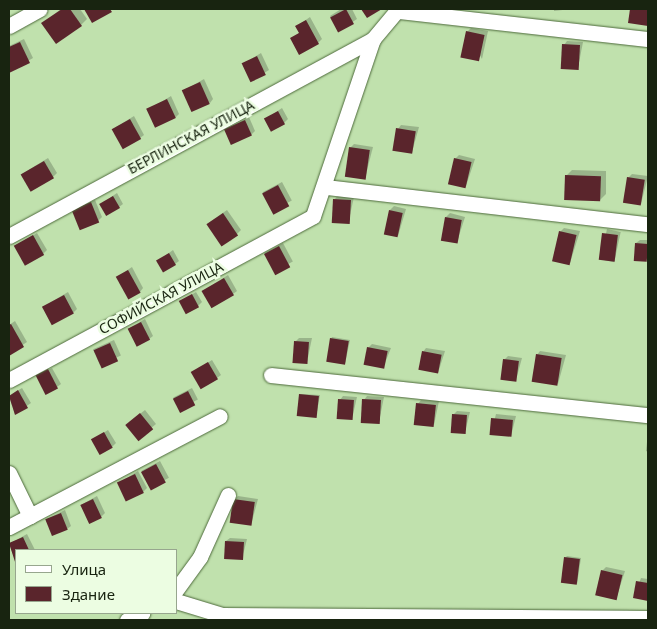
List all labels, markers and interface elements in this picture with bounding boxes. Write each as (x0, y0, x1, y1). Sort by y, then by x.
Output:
street label: БЕРЛИНСКАЯ УЛИЦА (125, 96, 257, 178)
street label: СОФИЙСКАЯ УЛИЦА (96, 258, 226, 338)
legend (15, 549, 178, 614)
text: Улица (62, 559, 106, 579)
text: Здание (62, 584, 115, 604)

